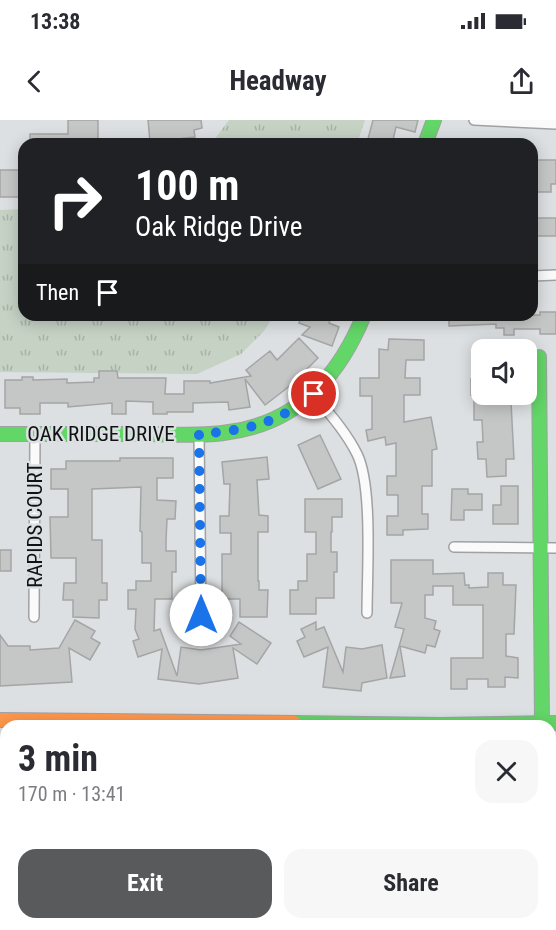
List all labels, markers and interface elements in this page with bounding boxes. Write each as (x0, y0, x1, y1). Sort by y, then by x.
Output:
text: 13:38 (30, 9, 81, 34)
icon: back (18, 65, 51, 98)
text: Headway (229, 65, 327, 97)
icon: share (505, 65, 538, 98)
text: 100 m (135, 161, 240, 210)
icon: right (36, 162, 114, 240)
text: Oak Ridge Drive (135, 211, 302, 243)
icon: arrive (91, 276, 124, 309)
text: Then (36, 280, 79, 305)
map controls (471, 339, 537, 405)
button: sound (471, 339, 537, 405)
pin (288, 368, 339, 419)
icon: arrive (297, 377, 330, 410)
street label: OAK RIDGE DRIVE (27, 422, 175, 446)
street label: RAPIDS COURT (23, 462, 47, 588)
position arrow (169, 583, 233, 647)
text: 3 min (18, 738, 98, 780)
button: close (475, 740, 538, 803)
text: 170 m · 13:41 (18, 782, 125, 806)
button: Exit (18, 849, 272, 918)
button: Share (284, 849, 538, 918)

